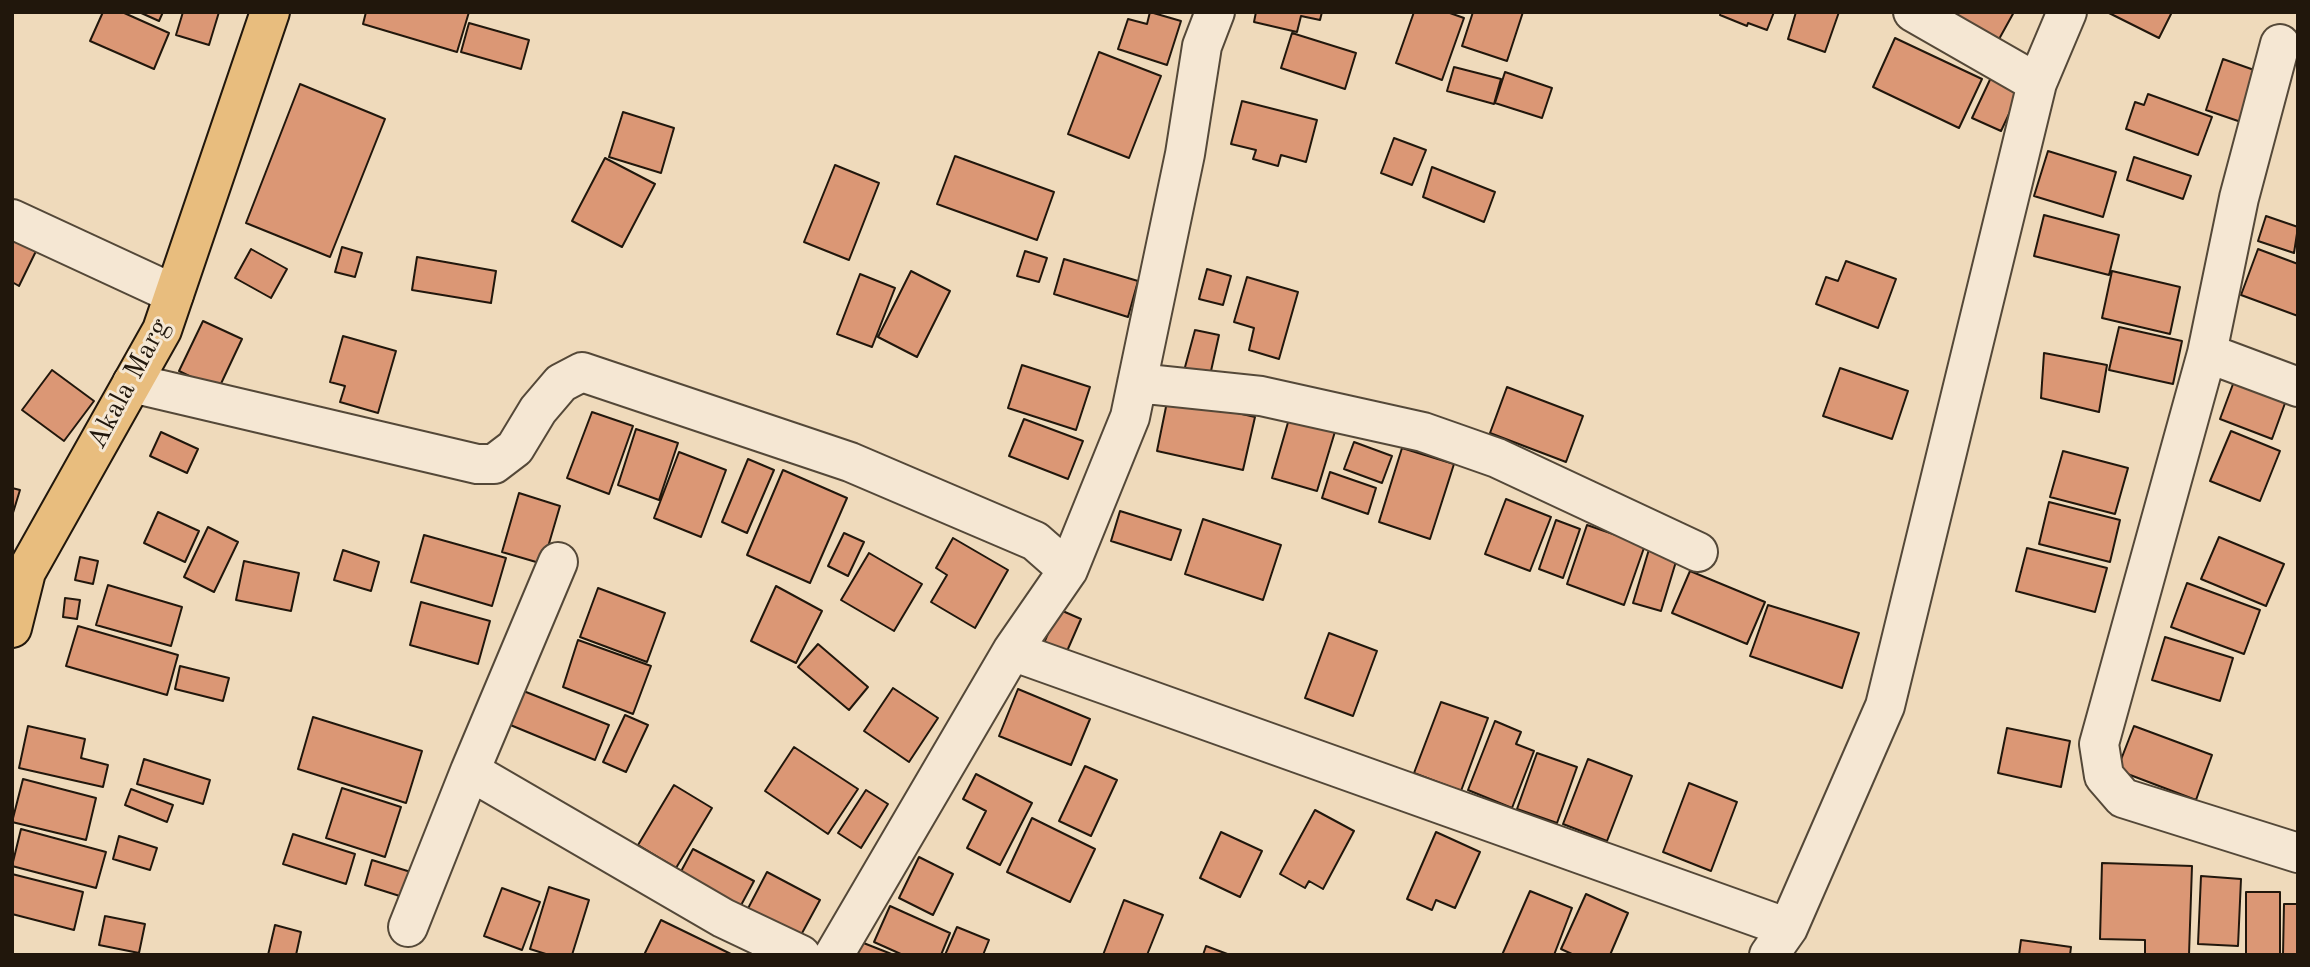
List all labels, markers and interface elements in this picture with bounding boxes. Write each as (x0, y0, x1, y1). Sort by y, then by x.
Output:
street label: Akala Marg (81, 313, 177, 455)

